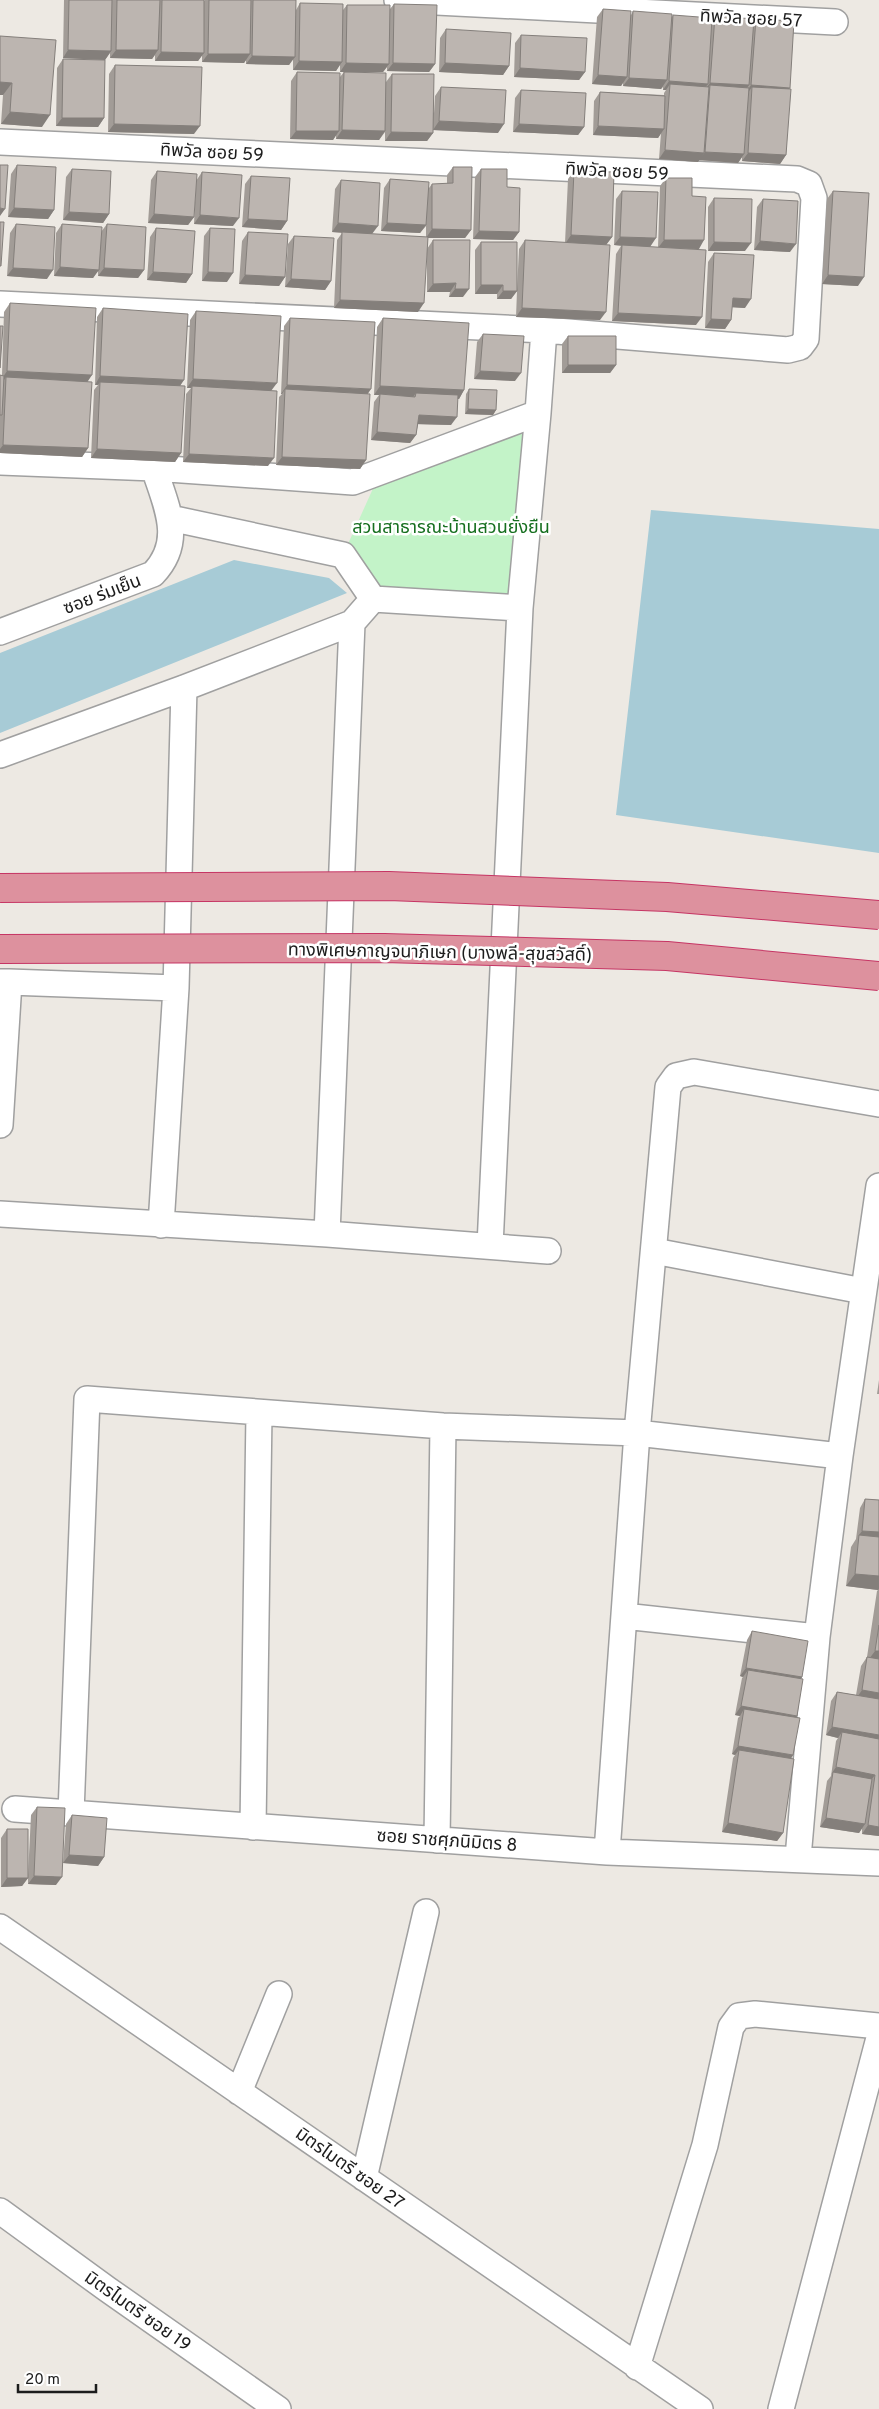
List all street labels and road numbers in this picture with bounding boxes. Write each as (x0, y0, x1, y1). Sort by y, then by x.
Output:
street label: ทิพวัล ซอย 57 (699, 5, 803, 34)
street label: ทิพวัล ซอย 59 (159, 139, 264, 168)
street label: ทิพวัล ซอย 59 (564, 158, 669, 187)
street label: ซอย ร่มเย็น (60, 570, 145, 621)
street label: ทางพิเศษกาญจนาภิเษก (บางพลี-สุขสวัสดิ์) (288, 938, 592, 968)
street label: ซอย ราชศุภนิมิตร 8 (376, 1825, 518, 1858)
street label: มิตรไมตรี ซอย 27 (290, 2123, 408, 2215)
street label: มิตรไมตรี ซอย 19 (79, 2267, 195, 2357)

